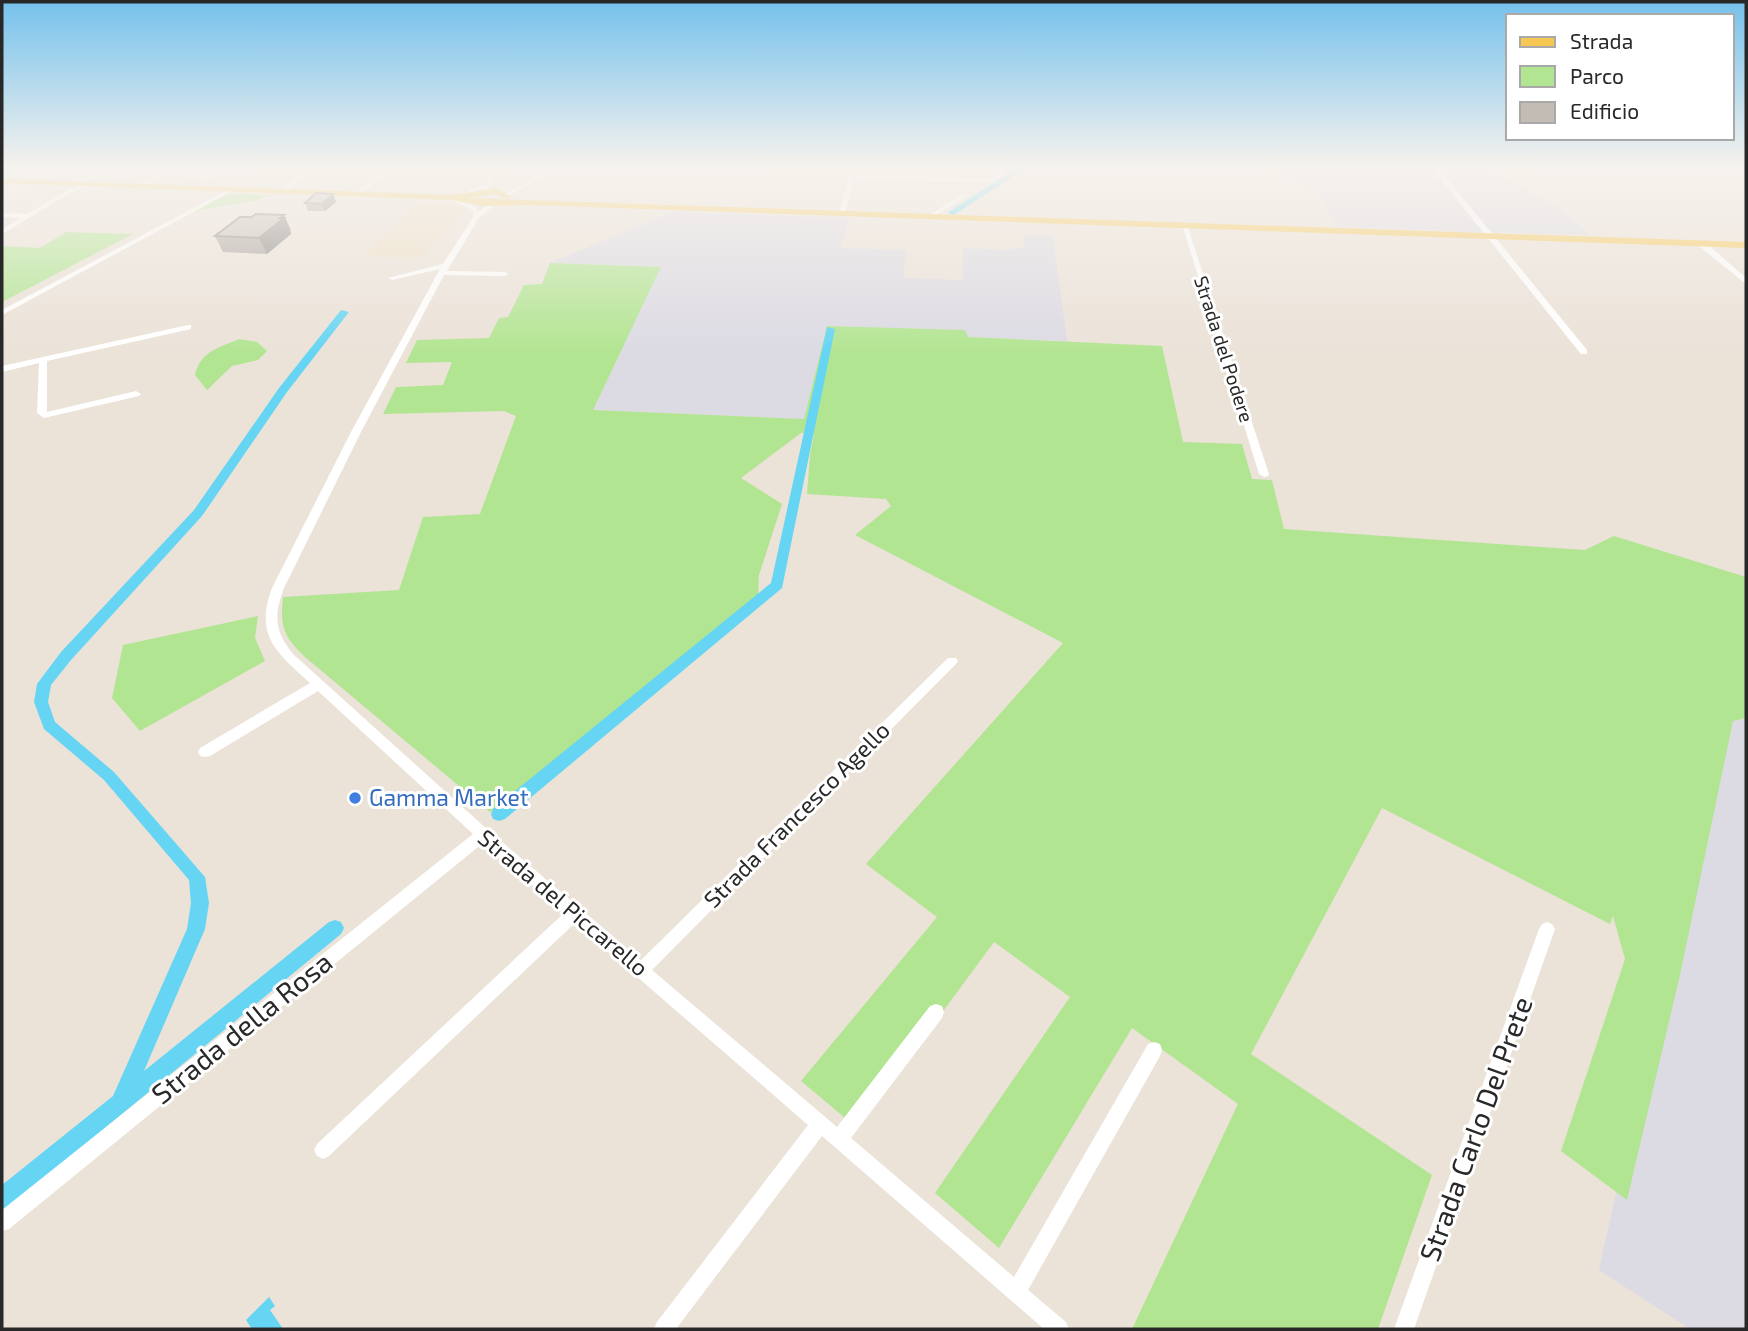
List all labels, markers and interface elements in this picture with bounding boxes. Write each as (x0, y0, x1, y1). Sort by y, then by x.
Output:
legend (1506, 14, 1734, 140)
text: Strada (1570, 28, 1633, 53)
text: Parco (1570, 63, 1624, 88)
text: Edificio (1570, 98, 1639, 123)
street label: Strada del Podere (1190, 273, 1259, 425)
street label: Strada Francesco Agello (697, 715, 895, 913)
place label: Gamma Market (369, 783, 529, 811)
marker: Gamma Market (347, 790, 363, 806)
street label: Strada del Piccarello (473, 823, 654, 982)
street label: Strada della Rosa (144, 944, 339, 1110)
street label: Strada Carlo Del Prete (1411, 992, 1539, 1266)

